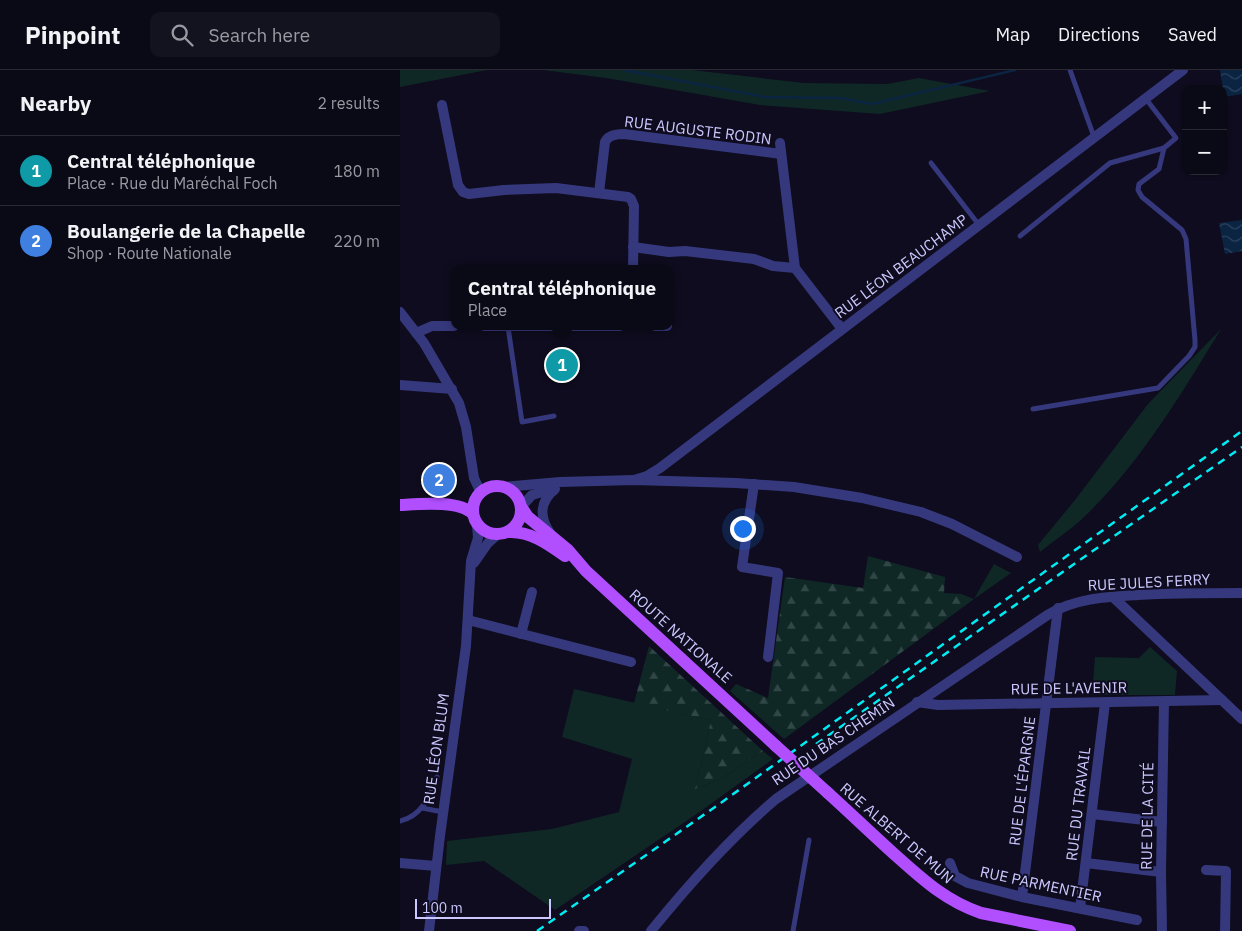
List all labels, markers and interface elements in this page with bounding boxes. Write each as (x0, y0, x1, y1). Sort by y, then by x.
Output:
search box (150, 12, 500, 57)
text: Pinpoint (25, 19, 120, 51)
icon: search (168, 21, 196, 49)
text: Search here (208, 23, 310, 47)
text: Map (995, 23, 1030, 46)
text: Directions (1058, 23, 1140, 46)
text: Saved (1168, 23, 1217, 46)
map controls (1182, 85, 1227, 175)
button: + (1182, 85, 1227, 130)
text: Nearby (20, 89, 91, 117)
text: 2 results (317, 93, 380, 113)
street label: RUE AUGUSTE RODIN (623, 112, 773, 148)
button: − (1182, 130, 1227, 175)
text: Central téléphonique (67, 149, 255, 173)
text: 1 (31, 161, 41, 181)
text: 180 m (333, 161, 380, 181)
text: Place · Rue du Maréchal Foch (67, 173, 278, 193)
street label: RUE LÉON BEAUCHAMP (831, 210, 971, 322)
text: Boulangerie de la Chapelle (67, 219, 305, 243)
text: 2 (31, 231, 41, 251)
text: 220 m (333, 231, 380, 251)
text: Shop · Route Nationale (67, 243, 232, 263)
popup (451, 265, 673, 330)
text: Central téléphonique (468, 276, 656, 300)
text: Place (468, 300, 507, 320)
pin: 1 (546, 346, 578, 384)
pin: 2 (423, 461, 455, 499)
your location (730, 516, 756, 542)
street label: RUE JULES FERRY (1087, 569, 1211, 595)
street label: ROUTE NATIONALE (626, 585, 736, 687)
street label: RUE DE L'AVENIR (1011, 677, 1127, 699)
street label: RUE LÉON BLUM (419, 692, 453, 806)
street label: RUE DU BAS CHEMIN (768, 693, 898, 789)
street label: RUE DE L'ÉPARGNE (1005, 715, 1039, 847)
street label: RUE DU TRAVAIL (1062, 746, 1094, 862)
street label: RUE DE LA CITÉ (1137, 762, 1157, 870)
street label: RUE ALBERT DE MUN (836, 779, 958, 887)
street label: RUE PARMENTIER (978, 862, 1104, 906)
scale bar (415, 896, 551, 919)
text: 100 m (422, 899, 463, 917)

